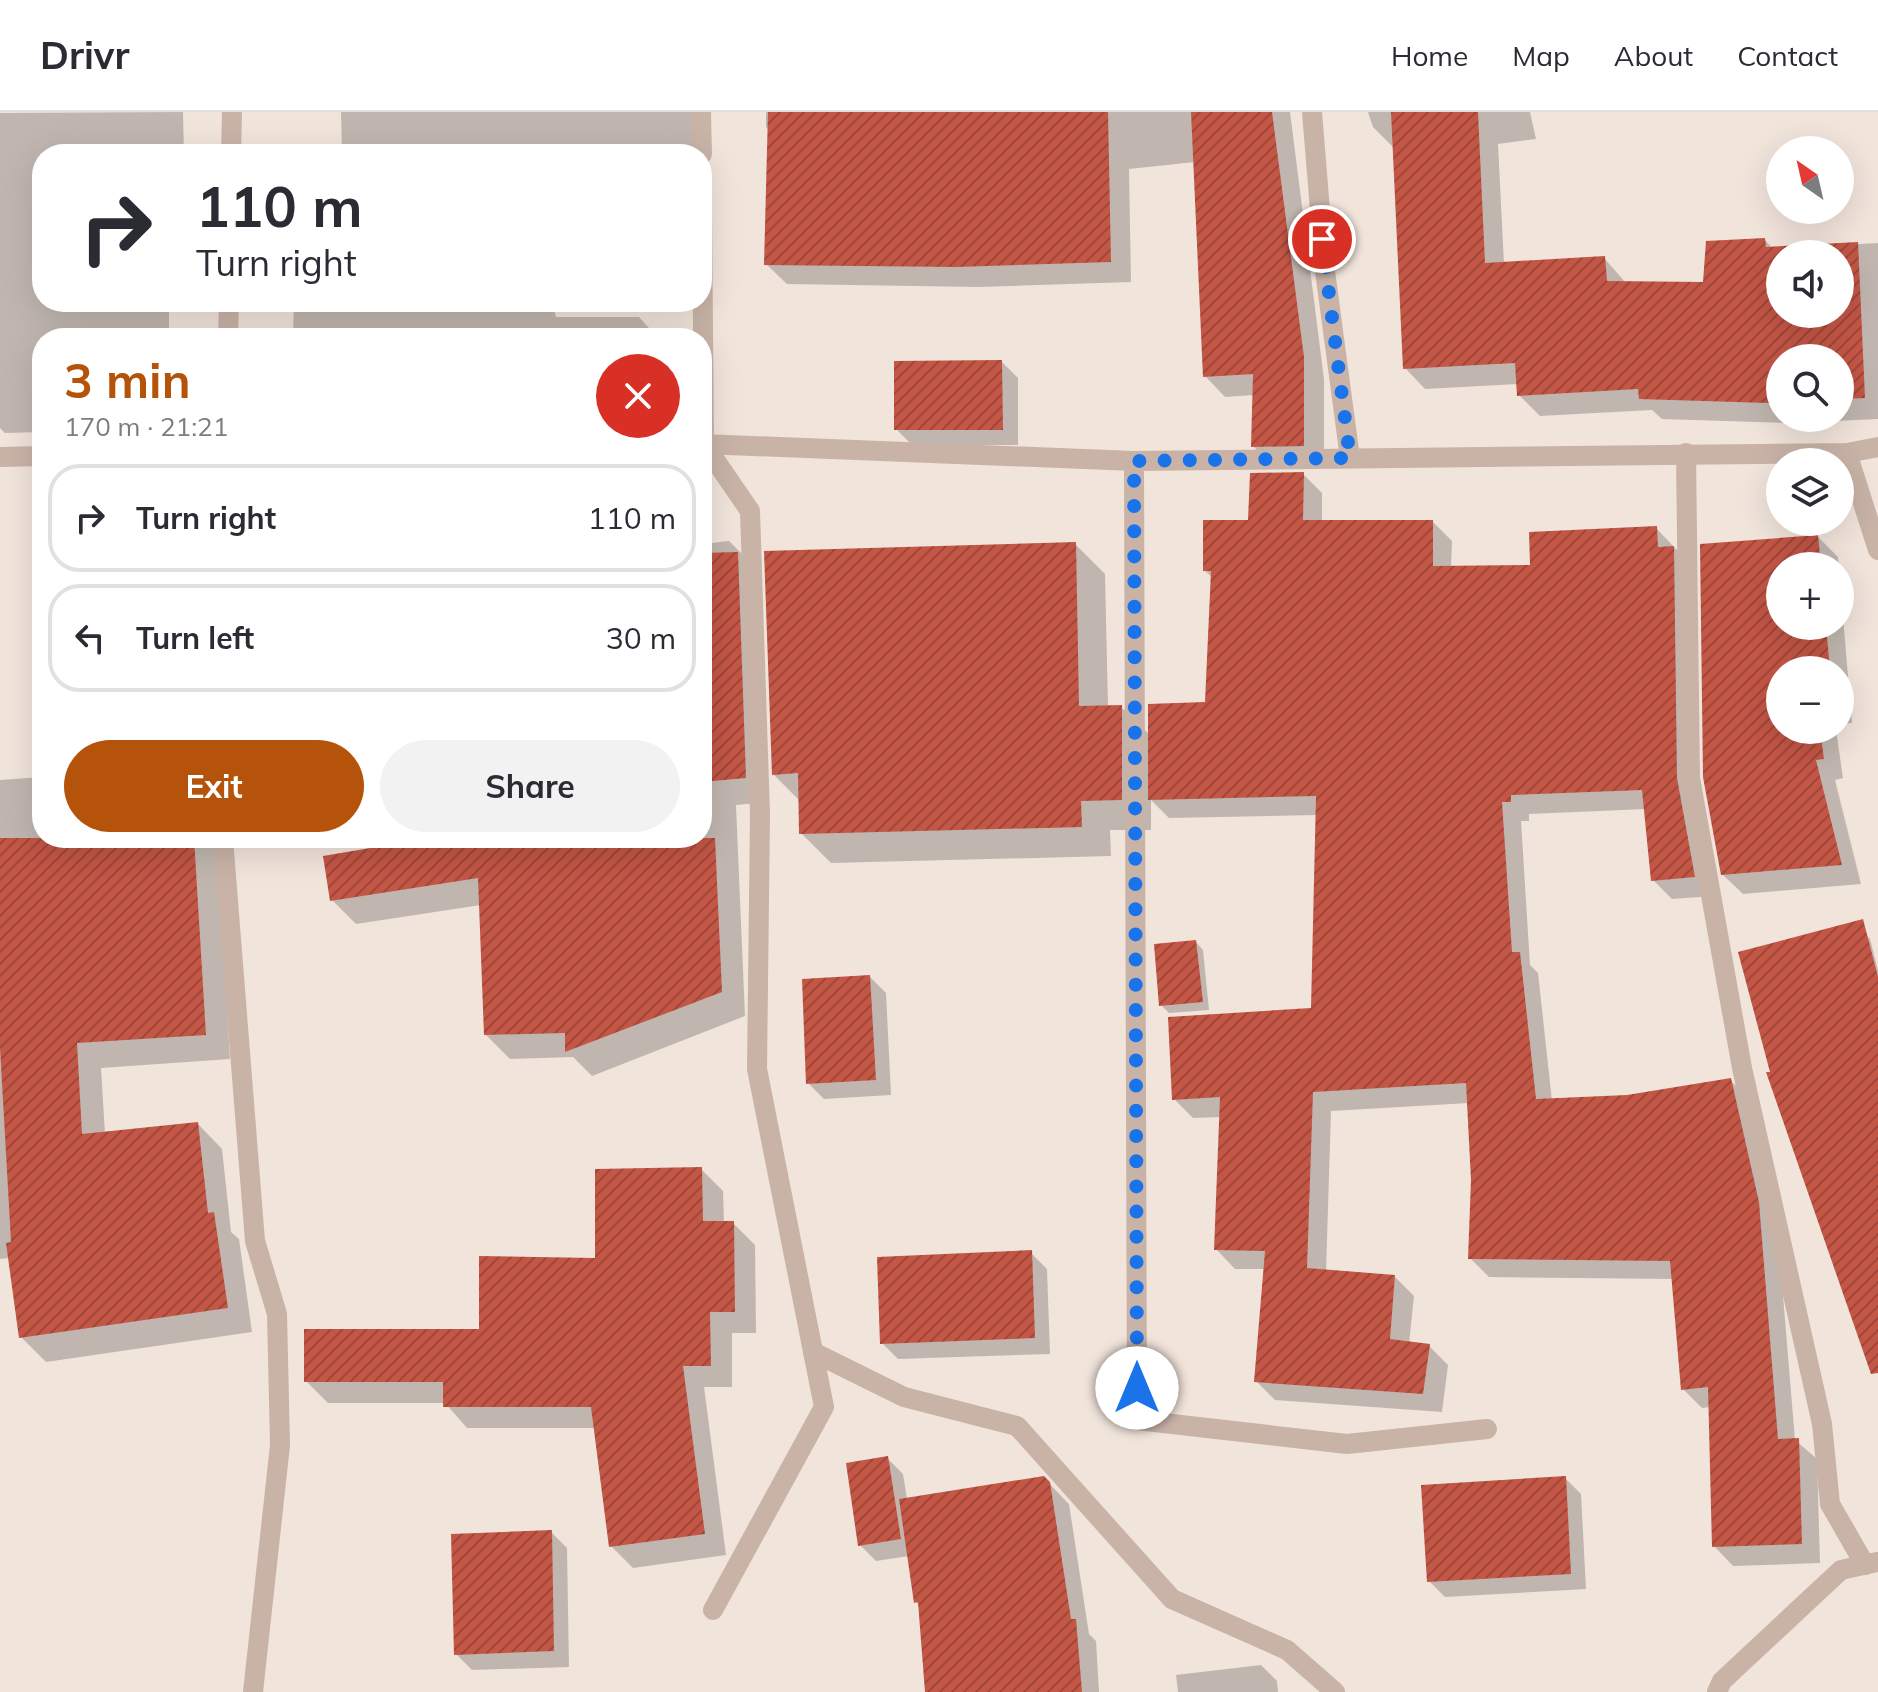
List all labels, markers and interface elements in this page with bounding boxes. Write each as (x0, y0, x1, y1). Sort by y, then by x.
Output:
text: Drivr (40, 31, 129, 79)
text: Home (1391, 38, 1468, 73)
text: Map (1512, 38, 1570, 73)
text: About (1614, 38, 1693, 73)
text: Contact (1737, 38, 1838, 73)
north arrow (1766, 136, 1854, 224)
map controls (1766, 136, 1854, 744)
text: 110 m (196, 171, 363, 241)
icon: right (64, 176, 168, 280)
pin (1288, 205, 1356, 273)
icon: arrive (1300, 217, 1344, 261)
text: Turn right (196, 240, 357, 285)
button: sound (1766, 240, 1854, 328)
button: search (1766, 344, 1854, 432)
text: 3 min (64, 350, 191, 410)
button: close (596, 354, 680, 438)
text: 170 m · 21:21 (64, 410, 228, 443)
button: layers (1766, 448, 1854, 536)
icon: right (68, 496, 112, 540)
text: Turn right (136, 499, 276, 537)
text: 110 m (588, 499, 676, 537)
button: + (1766, 552, 1854, 640)
icon: left (68, 616, 112, 660)
text: Turn left (136, 619, 254, 657)
text: 30 m (606, 619, 676, 657)
button: − (1766, 656, 1854, 744)
button: Exit (64, 740, 364, 832)
button: Share (380, 740, 680, 832)
position arrow (1095, 1346, 1179, 1430)

